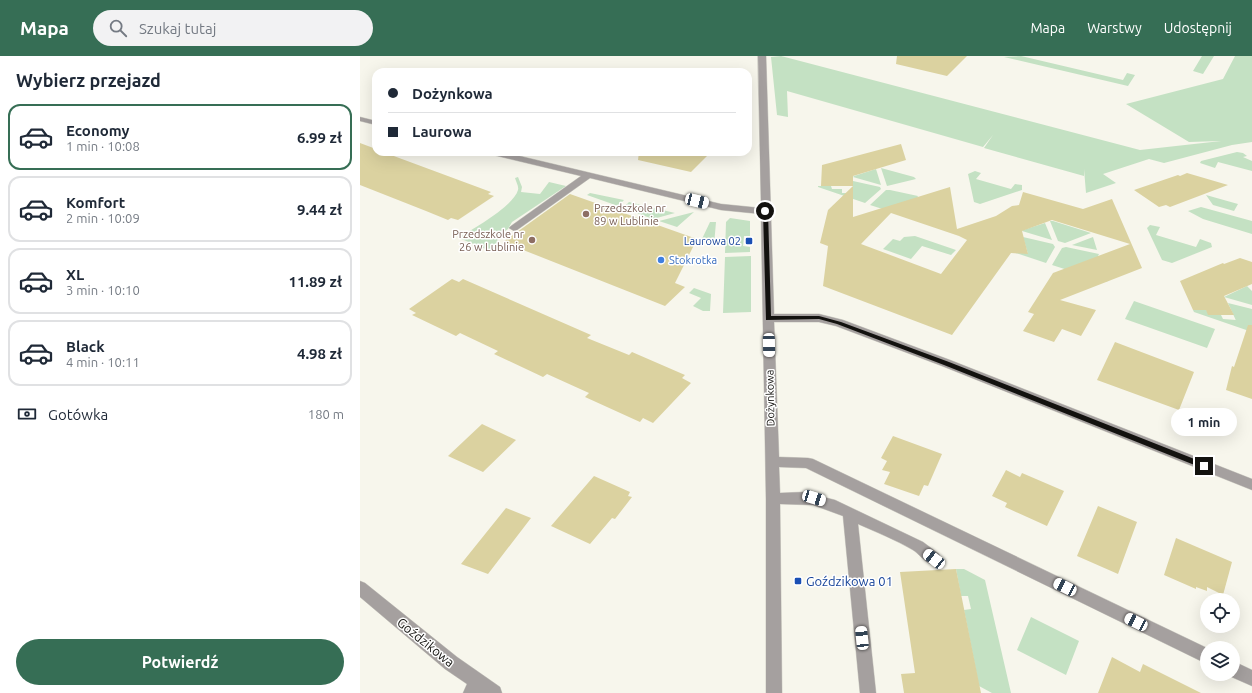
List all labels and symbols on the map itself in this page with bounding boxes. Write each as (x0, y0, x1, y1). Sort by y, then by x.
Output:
car (684, 192, 710, 210)
place label: Przedszkole nr 89 w Lublinie (594, 202, 667, 227)
route start (756, 202, 774, 220)
marker: Przedszkole nr 89 w Lublinie (581, 209, 591, 219)
place label: Przedszkole nr 26 w Lublinie (452, 228, 525, 253)
marker: Przedszkole nr 26 w Lublinie (527, 235, 537, 245)
place label: Laurowa 02 (684, 235, 741, 247)
marker: Laurowa 02 (744, 236, 754, 246)
place label: Stokrotka (669, 254, 717, 266)
marker: Stokrotka (656, 255, 666, 265)
car (763, 333, 775, 357)
street label: Dożynkowa (764, 370, 776, 426)
callout: 1 min (1171, 408, 1237, 436)
route end (1195, 457, 1213, 475)
car (801, 489, 827, 507)
car (921, 547, 947, 571)
place label: Goździkowa 01 (806, 574, 893, 588)
marker: Goździkowa 01 (793, 576, 803, 586)
car (1052, 576, 1078, 598)
car (1123, 611, 1149, 633)
street label: Goździkowa (395, 615, 457, 669)
car (855, 625, 869, 651)

